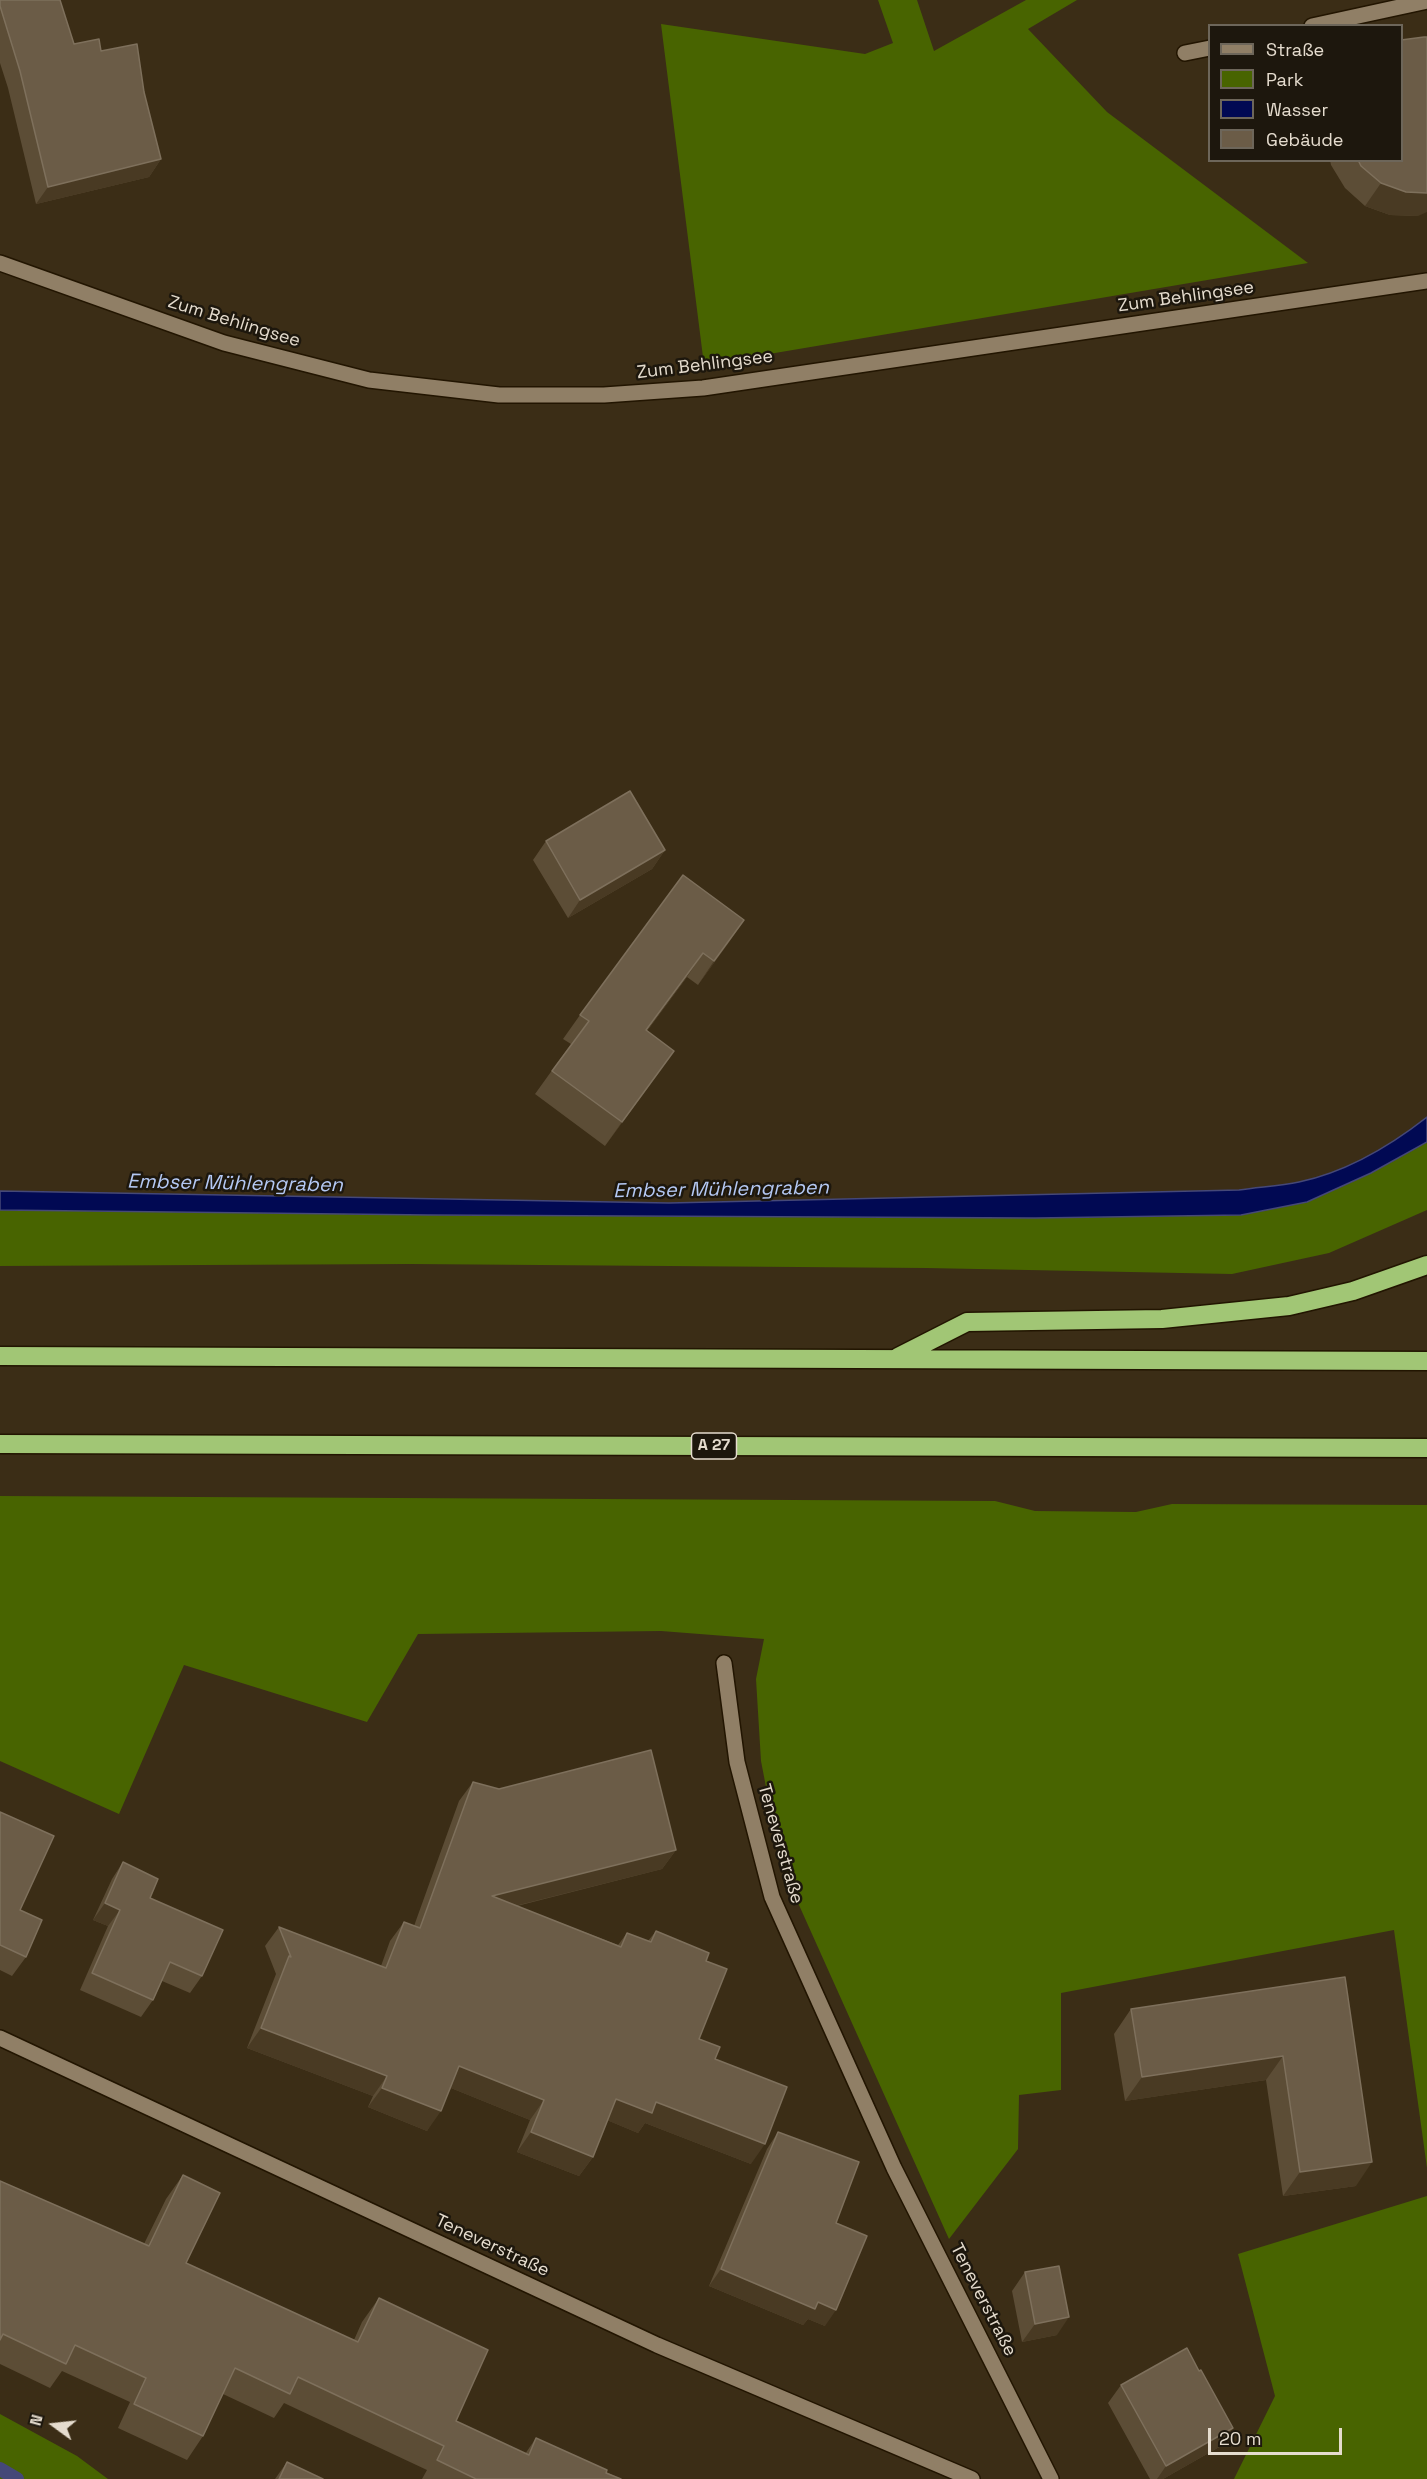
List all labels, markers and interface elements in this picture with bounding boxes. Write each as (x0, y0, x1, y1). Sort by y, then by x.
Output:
legend (1208, 24, 1403, 162)
text: Straße (1266, 38, 1324, 61)
text: Park (1266, 68, 1303, 91)
text: Wasser (1266, 98, 1328, 121)
text: Gebäude (1266, 128, 1344, 151)
street label: Zum Behlingsee (1117, 277, 1255, 317)
street label: Zum Behlingsee (165, 292, 303, 352)
street label: Zum Behlingsee (636, 346, 774, 384)
water label: Embser Mühlengraben (127, 1170, 343, 1198)
water label: Embser Mühlengraben (613, 1176, 829, 1204)
road number: A 27 (692, 1433, 736, 1459)
street label: Teneverstraße (753, 1782, 807, 1906)
street label: Teneverstraße (431, 2210, 553, 2282)
street label: Teneverstraße (945, 2240, 1021, 2360)
north arrow (24, 2395, 84, 2455)
text: N (25, 2412, 48, 2428)
scale bar (1211, 2416, 1344, 2454)
text: 20 m (1219, 2427, 1262, 2450)

